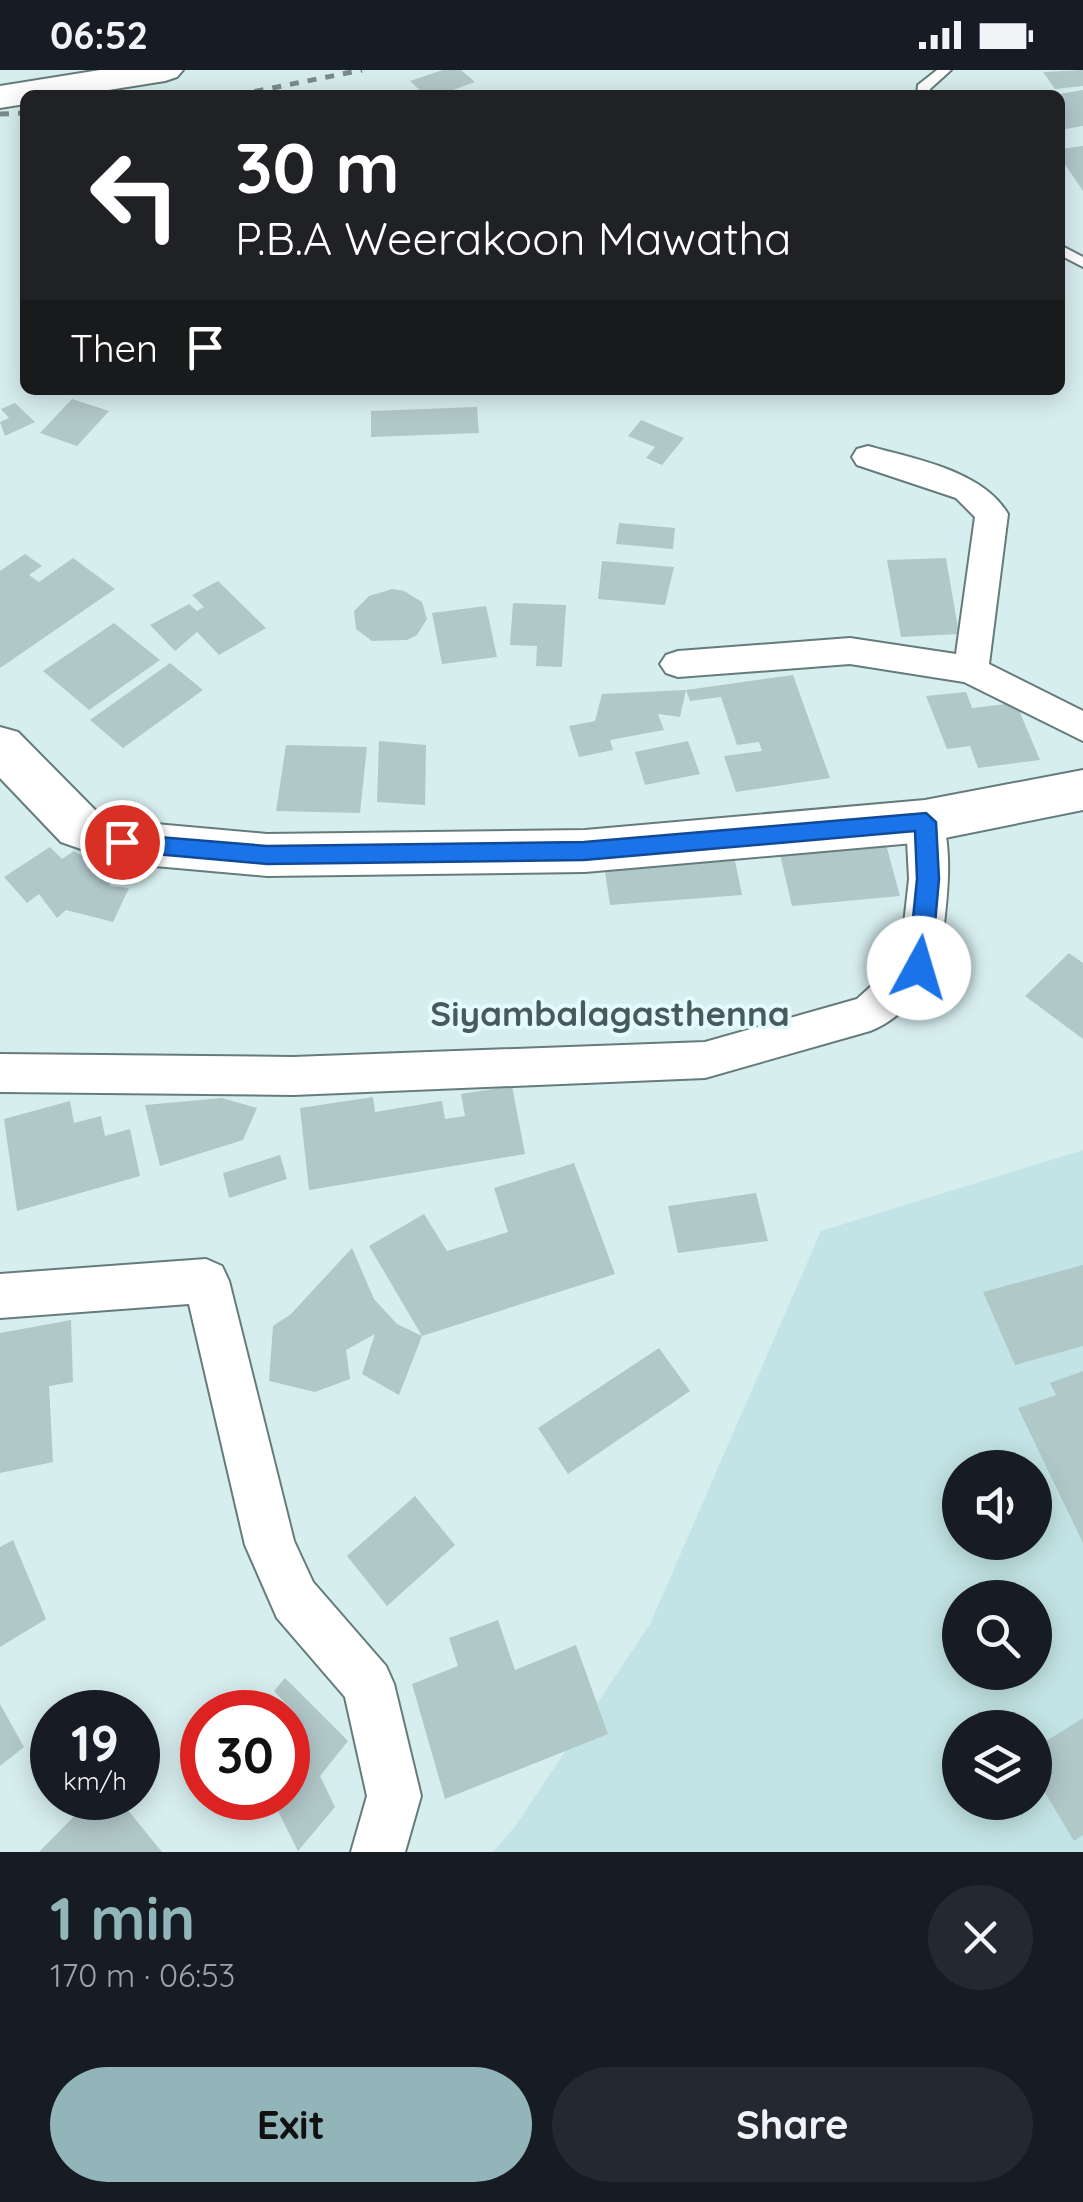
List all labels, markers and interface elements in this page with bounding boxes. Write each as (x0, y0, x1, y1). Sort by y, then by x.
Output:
text: 06:52 (50, 11, 148, 59)
text: 30 m (235, 123, 400, 211)
icon: left (70, 130, 200, 260)
text: P.B.A Weerakoon Mawatha (235, 210, 791, 266)
icon: arrive (178, 320, 233, 375)
text: Then (70, 324, 158, 372)
pin (80, 800, 165, 885)
icon: arrive (95, 815, 150, 870)
position arrow (867, 916, 971, 1020)
district label: Siyambalagasthenna (430, 991, 790, 1035)
map controls (942, 1450, 1052, 1820)
button: sound (942, 1450, 1052, 1560)
button: search (942, 1580, 1052, 1690)
speed limit sign: 30 (180, 1690, 310, 1820)
button: layers (942, 1710, 1052, 1820)
text: 19 (71, 1711, 119, 1774)
text: km/h (63, 1765, 127, 1796)
text: 1 min (50, 1880, 195, 1955)
button: close (928, 1885, 1033, 1990)
text: 170 m · 06:53 (50, 1955, 235, 1995)
button: Exit (50, 2067, 532, 2182)
button: Share (552, 2067, 1033, 2182)

